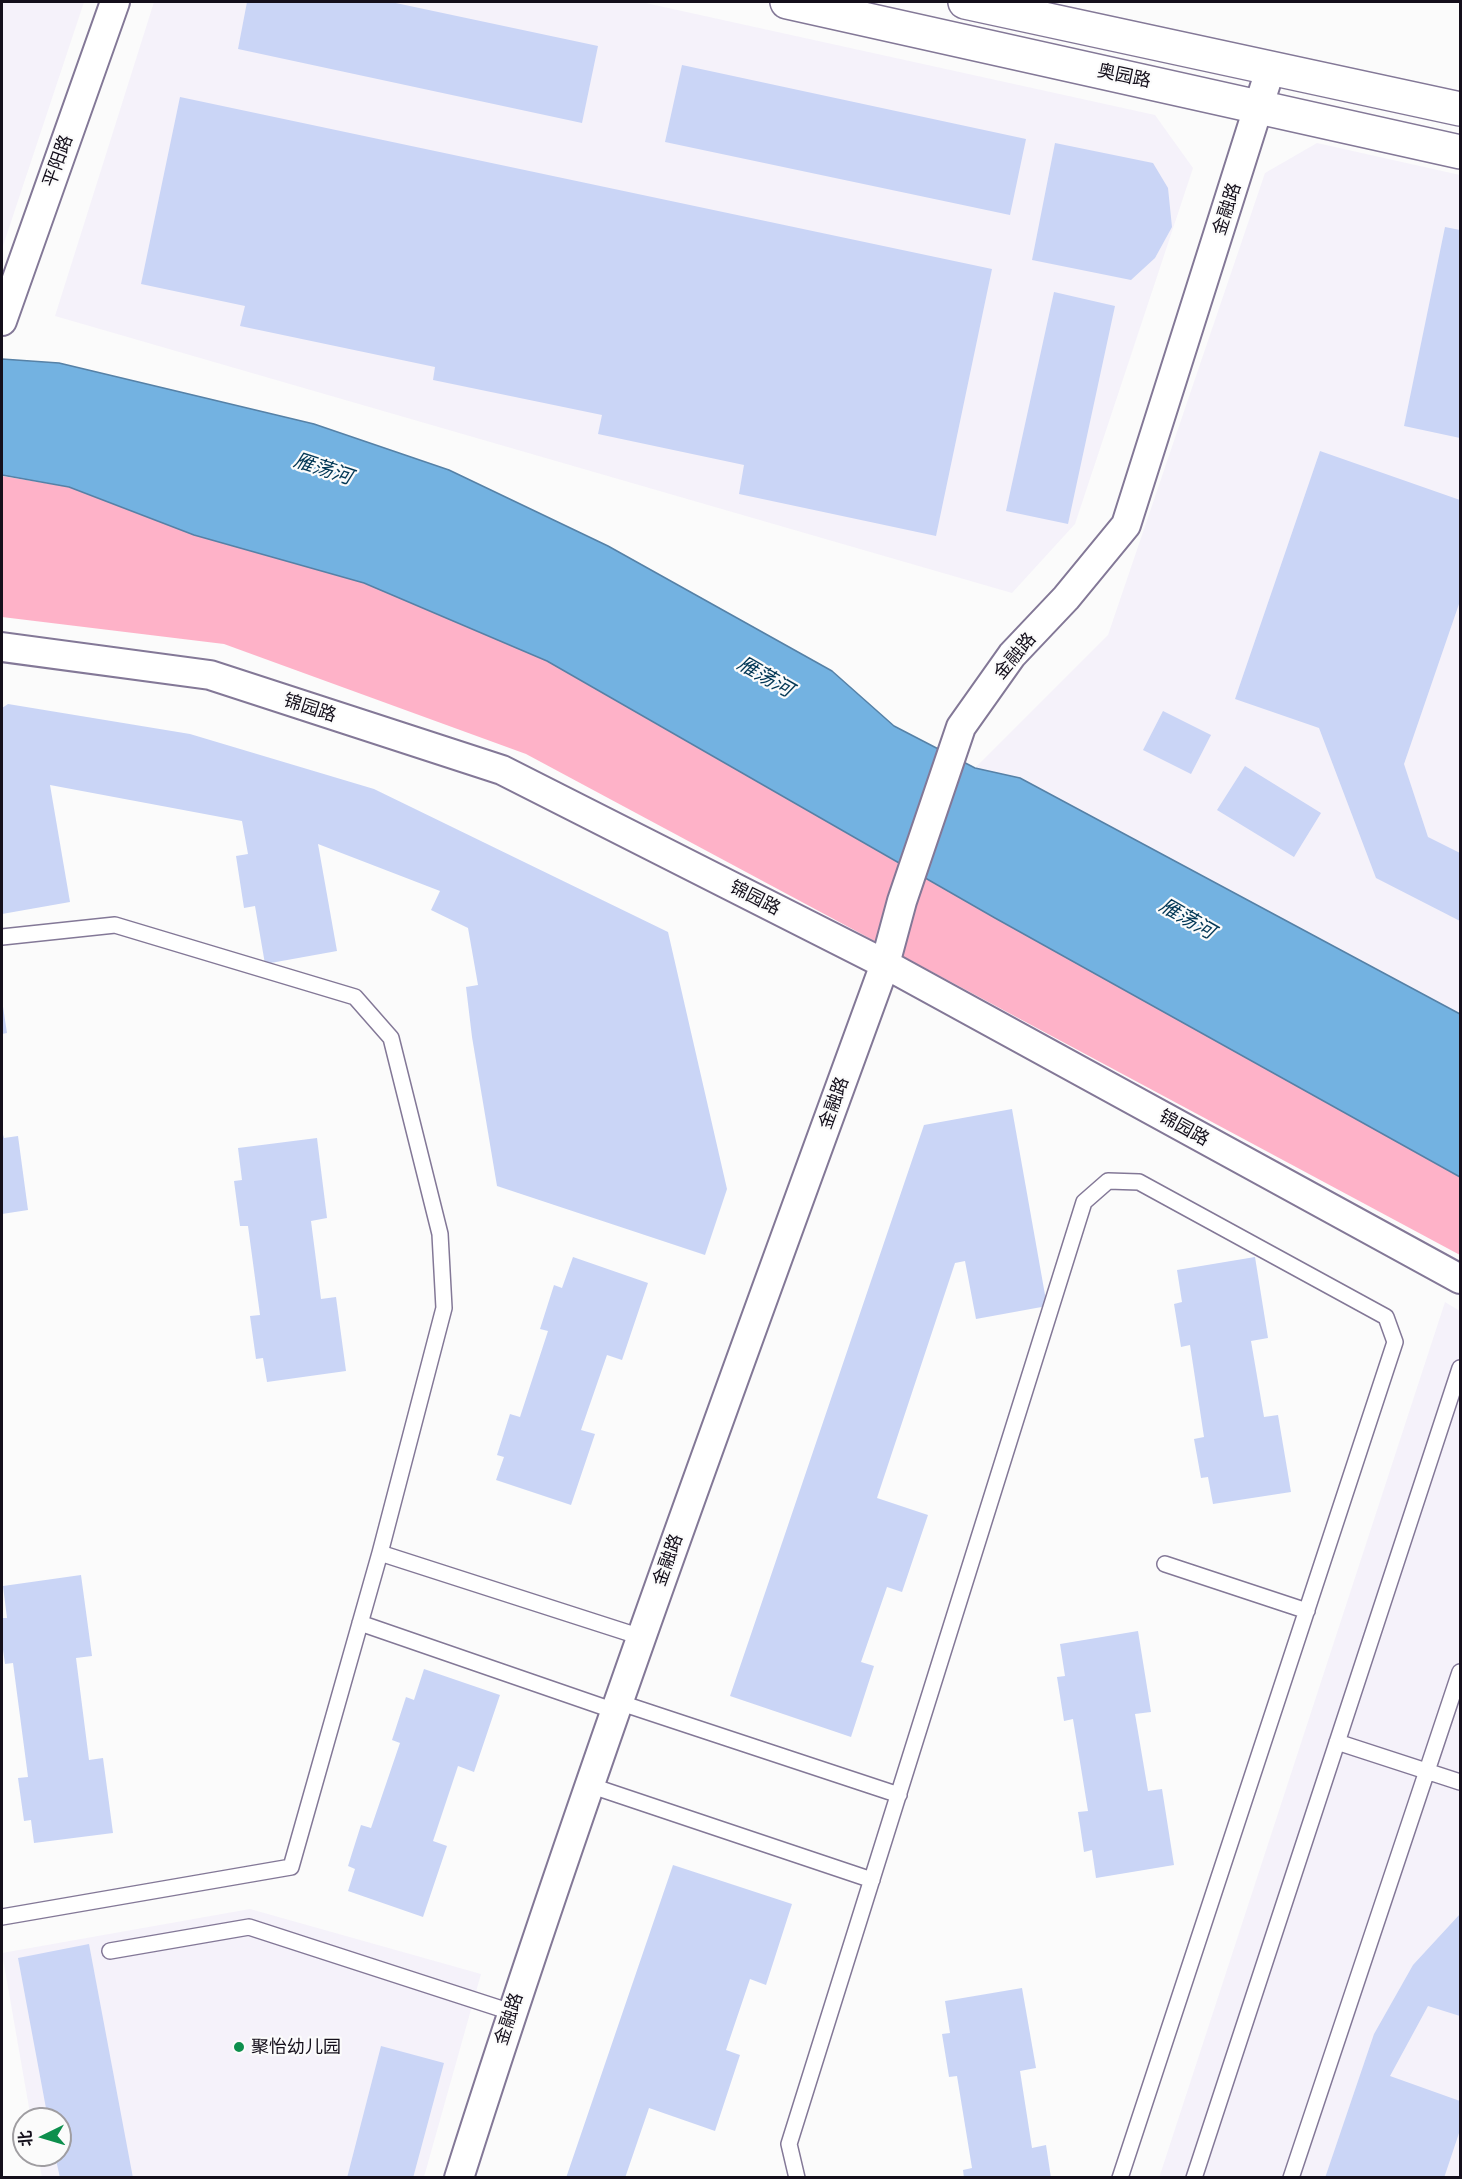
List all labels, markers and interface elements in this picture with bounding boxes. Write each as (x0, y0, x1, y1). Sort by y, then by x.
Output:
street label: 奥园路 (1095, 60, 1153, 92)
street label: 平阳路 (39, 132, 77, 190)
street label: 金融路 (1208, 180, 1246, 238)
water label: 雁荡河 (291, 448, 355, 490)
street label: 金融路 (989, 628, 1041, 684)
water label: 雁荡河 (733, 652, 797, 702)
street label: 锦园路 (281, 689, 339, 727)
street label: 锦园路 (726, 876, 784, 920)
water label: 雁荡河 (1155, 894, 1219, 944)
street label: 金融路 (815, 1074, 853, 1132)
street label: 锦园路 (1155, 1105, 1213, 1151)
street label: 金融路 (649, 1531, 687, 1589)
street label: 金融路 (490, 1990, 528, 2048)
place label: 聚怡幼儿园 (251, 2036, 341, 2058)
marker: 聚怡幼儿园 (232, 2040, 246, 2054)
north arrow (12, 2107, 72, 2167)
text: 北 (15, 2130, 36, 2147)

